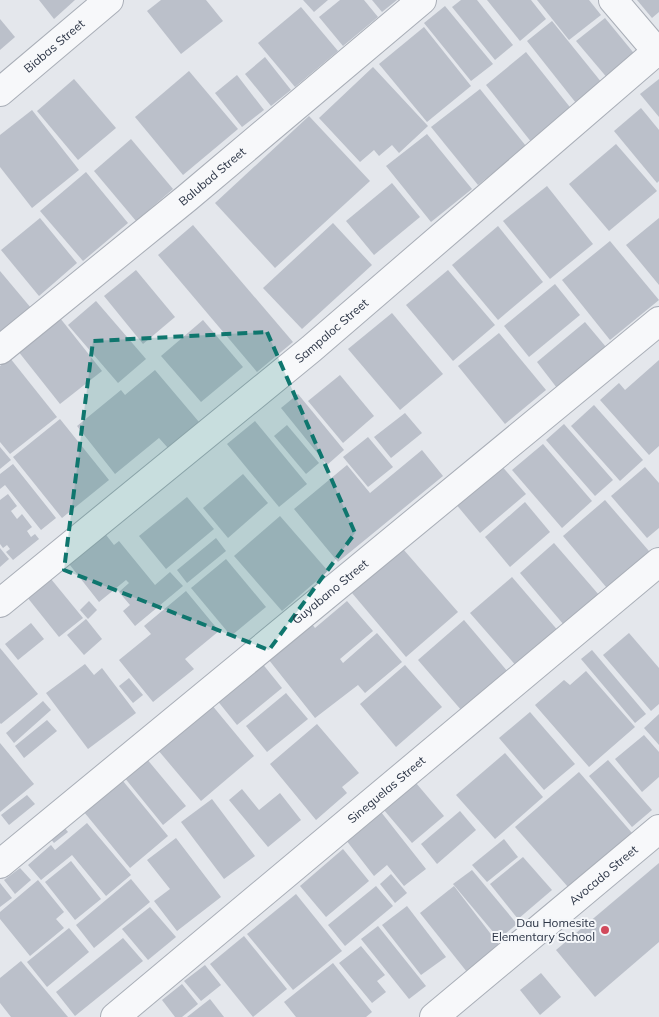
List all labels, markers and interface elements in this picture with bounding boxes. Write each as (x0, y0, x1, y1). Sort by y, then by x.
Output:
street label: Biabas Street (20, 16, 87, 76)
street label: Balubad Street (175, 144, 249, 209)
street label: Sampaloc Street (292, 295, 371, 366)
street label: Guyabano Street (289, 556, 371, 627)
street label: Sineguelas Street (344, 753, 428, 826)
street label: Avocado Street (566, 842, 641, 908)
place label: Dau Homesite Elementary School (492, 915, 595, 944)
marker: Dau Homesite Elementary School (599, 924, 611, 936)

